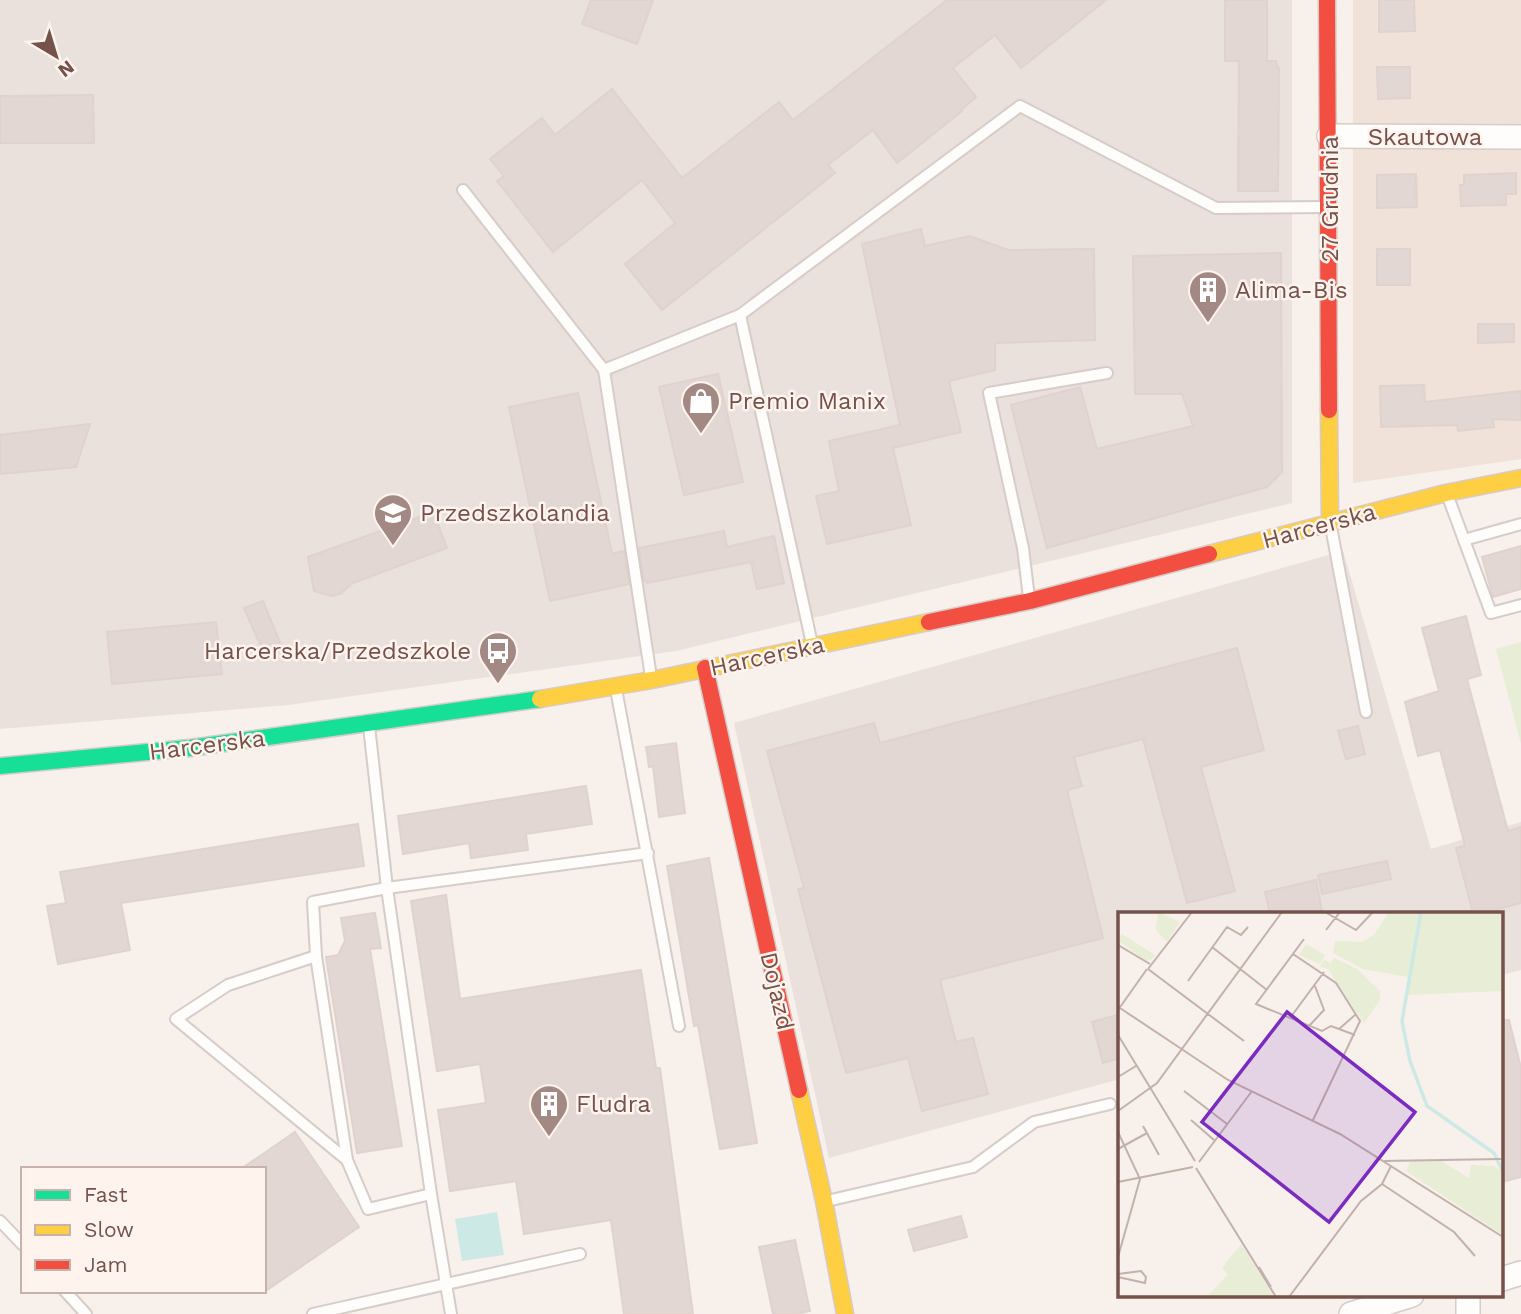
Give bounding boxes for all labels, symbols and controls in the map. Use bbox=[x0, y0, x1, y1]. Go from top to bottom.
north arrow bbox=[21, 21, 91, 91]
text: N bbox=[54, 56, 79, 82]
street label: Skautowa bbox=[1368, 123, 1482, 151]
street label: 27 Grudnia bbox=[1316, 136, 1344, 262]
building icon: Alima-Bis bbox=[1187, 269, 1229, 324]
place label: Alima-Bis bbox=[1235, 276, 1348, 304]
shop icon: Premio Manix bbox=[680, 380, 722, 435]
place label: Premio Manix bbox=[728, 387, 886, 415]
school or university icon: Przedszkolandia bbox=[372, 492, 414, 547]
street label: Harcerska bbox=[1259, 497, 1379, 555]
place label: Przedszkolandia bbox=[420, 499, 610, 527]
bus stop icon: Harcerska/Przedszkole bbox=[477, 630, 519, 685]
street label: Harcerska bbox=[707, 630, 827, 682]
place label: Harcerska/Przedszkole bbox=[204, 637, 471, 665]
street label: Harcerska bbox=[147, 724, 267, 766]
inset map bbox=[1118, 912, 1504, 1296]
street label: Dojazd bbox=[754, 949, 800, 1033]
building icon: Fludra bbox=[528, 1083, 570, 1138]
place label: Fludra bbox=[576, 1090, 651, 1118]
legend bbox=[21, 1167, 266, 1293]
text: Fast bbox=[84, 1182, 128, 1207]
text: Slow bbox=[84, 1217, 134, 1242]
text: Jam bbox=[84, 1252, 127, 1277]

